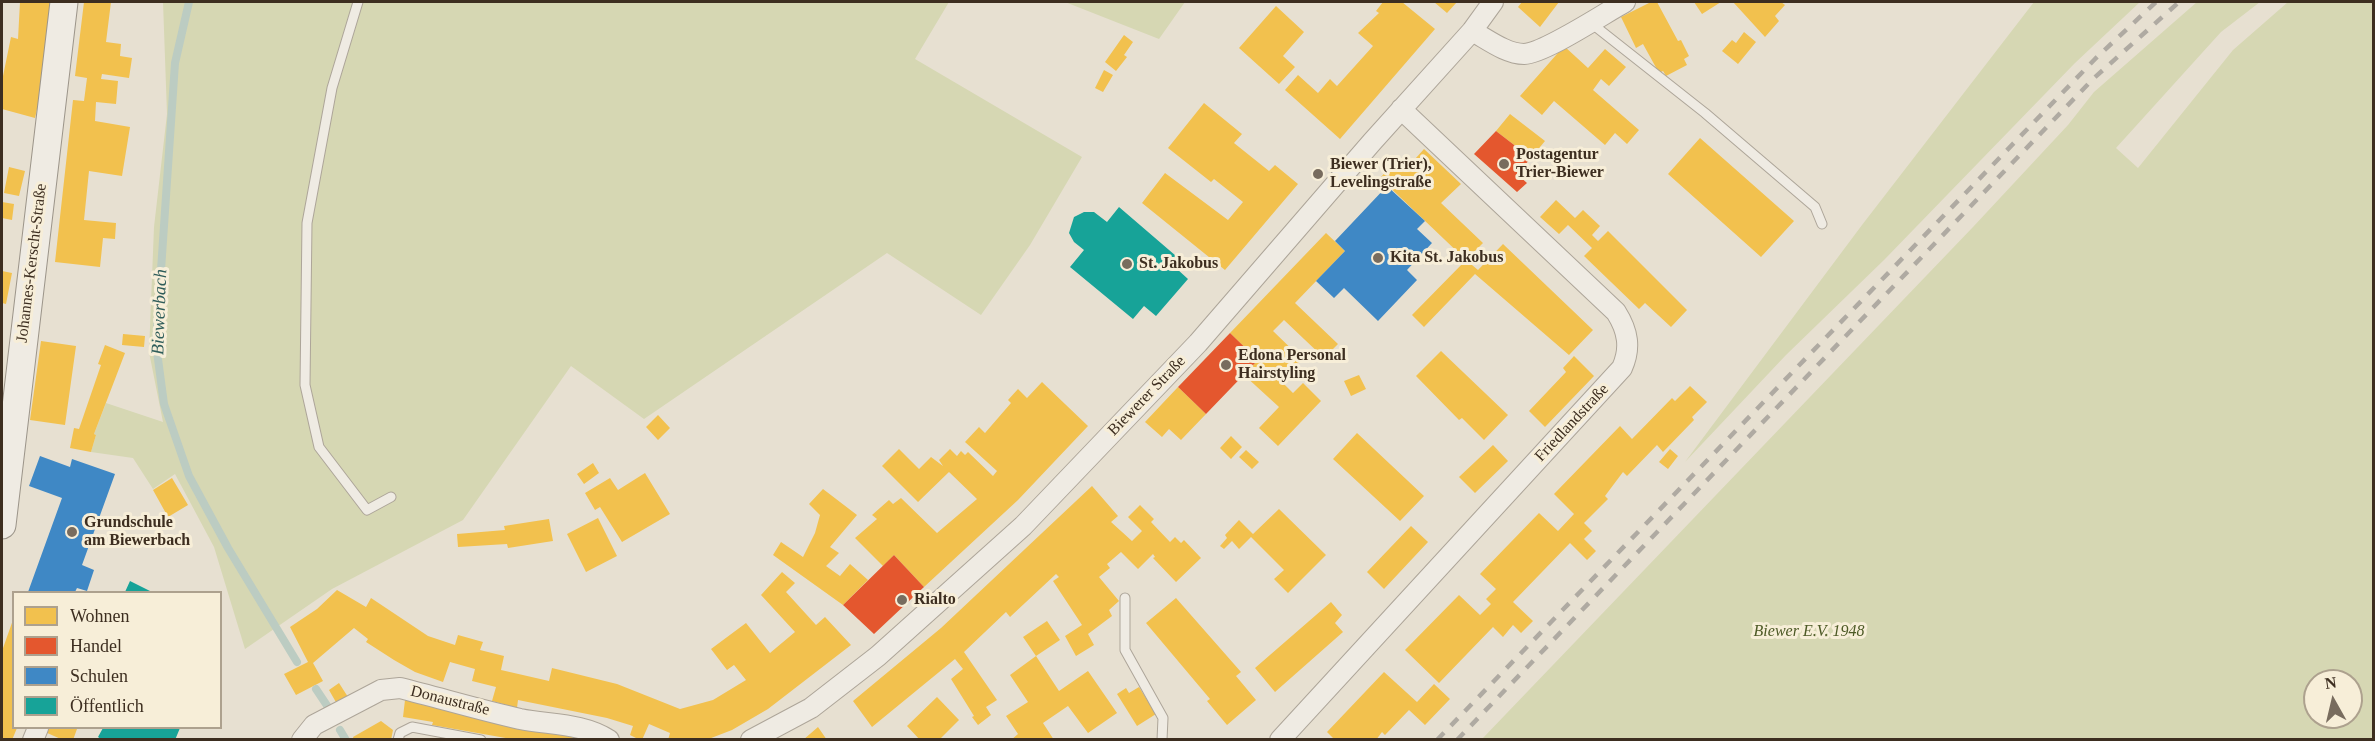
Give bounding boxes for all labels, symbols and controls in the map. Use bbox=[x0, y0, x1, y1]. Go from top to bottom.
place label: Postagentur Trier-Biewer bbox=[1516, 145, 1604, 183]
place label: Biewer (Trier), Levelingstraße bbox=[1330, 155, 1432, 193]
marker: Postagentur Trier-Biewer bbox=[1497, 157, 1511, 171]
marker: Biewer (Trier), Levelingstraße bbox=[1311, 167, 1325, 181]
street label: Johannes-Kerscht-Straße bbox=[13, 182, 51, 344]
place label: Kita St. Jakobus bbox=[1390, 248, 1503, 268]
marker: Kita St. Jakobus bbox=[1371, 251, 1385, 265]
place label: St. Jakobus bbox=[1139, 254, 1218, 274]
marker: St. Jakobus bbox=[1120, 257, 1134, 271]
water label: Biewerbach bbox=[148, 269, 172, 355]
place label: Edona Personal Hairstyling bbox=[1238, 346, 1346, 384]
street label: Biewerer Straße bbox=[1104, 352, 1190, 440]
marker: Edona Personal Hairstyling bbox=[1219, 358, 1233, 372]
street label: Friedlandstraße bbox=[1531, 380, 1613, 466]
place label: Grundschule am Biewerbach bbox=[84, 513, 190, 551]
marker: Grundschule am Biewerbach bbox=[65, 525, 79, 539]
place label: Rialto bbox=[914, 590, 956, 610]
legend bbox=[12, 591, 222, 729]
marker: Rialto bbox=[895, 593, 909, 607]
text: Wohnen bbox=[70, 606, 130, 626]
park label: Biewer E.V. 1948 bbox=[1754, 622, 1864, 642]
text: Handel bbox=[70, 636, 122, 656]
text: Schulen bbox=[70, 666, 128, 686]
north arrow bbox=[2303, 669, 2363, 729]
text: N bbox=[2324, 673, 2338, 692]
street label: Donaustraße bbox=[408, 682, 492, 720]
text: Öffentlich bbox=[70, 696, 144, 716]

